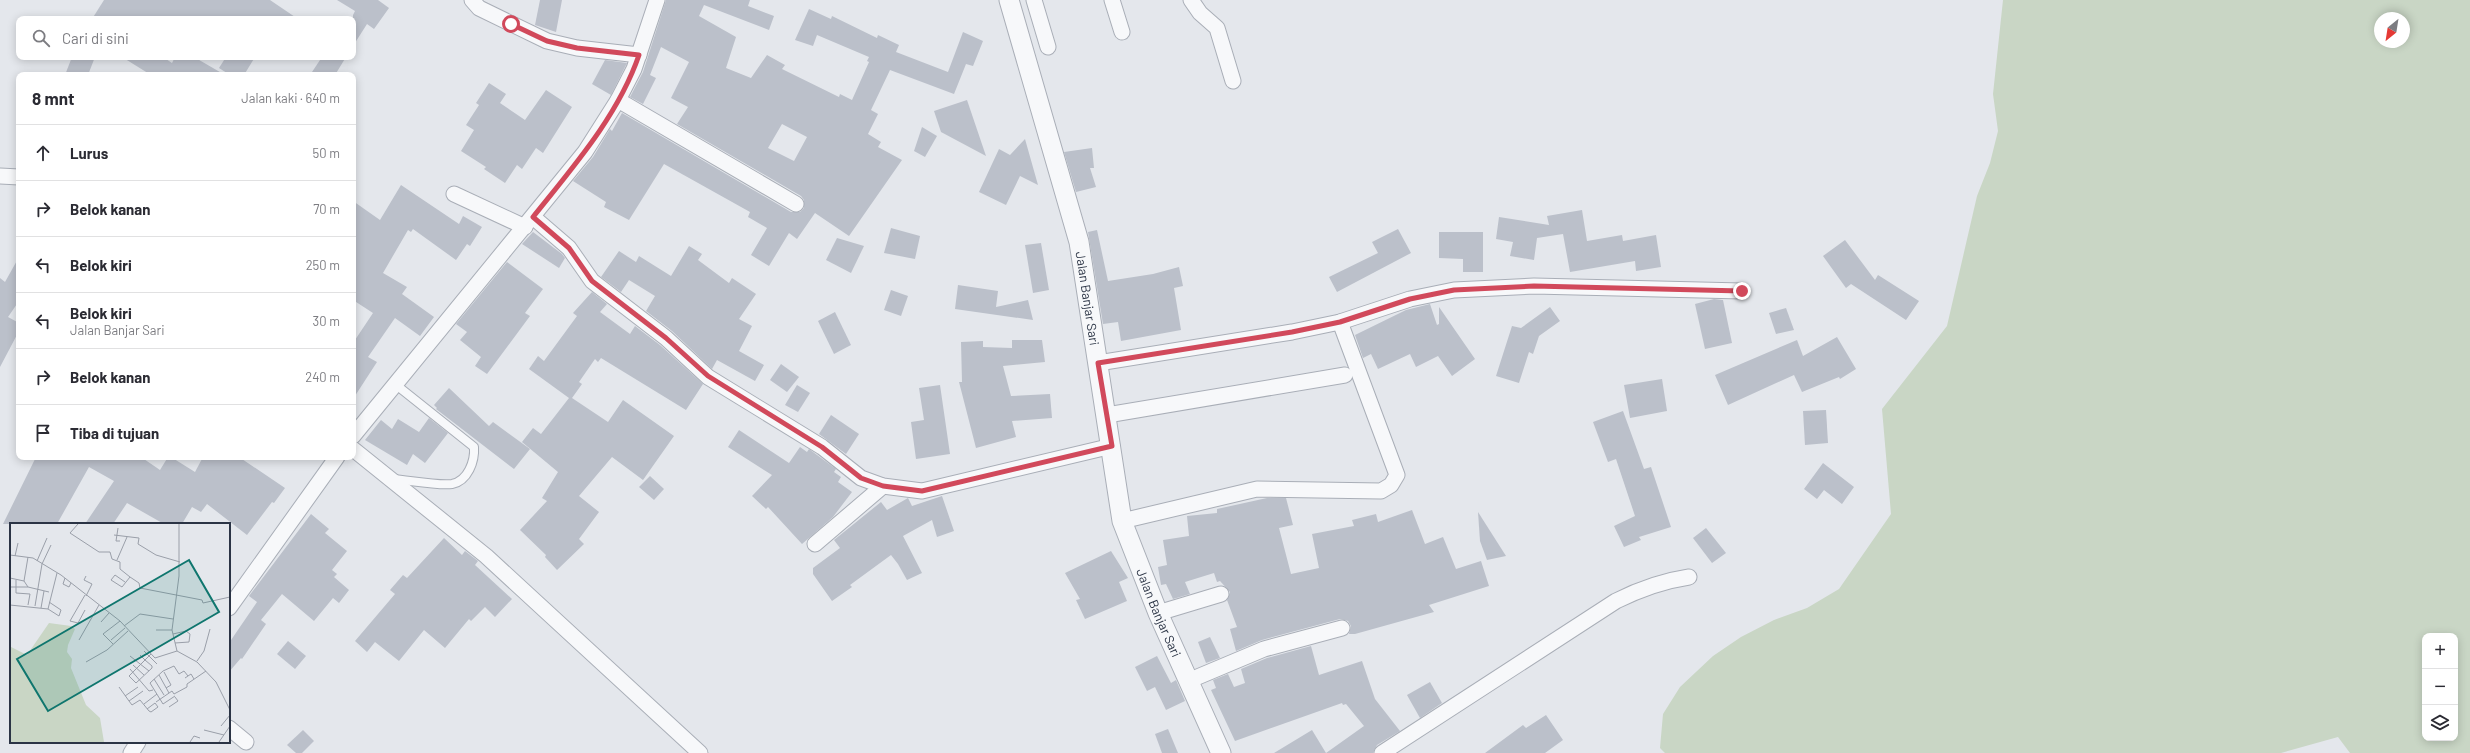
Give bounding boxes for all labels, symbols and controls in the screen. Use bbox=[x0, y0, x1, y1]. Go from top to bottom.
north arrow bbox=[2374, 12, 2410, 48]
route start bbox=[502, 15, 520, 33]
search box bbox=[16, 16, 356, 60]
icon: search bbox=[30, 27, 52, 49]
text: Cari di sini bbox=[62, 29, 129, 47]
text: 8 mnt bbox=[32, 88, 75, 108]
text: Jalan kaki · 640 m bbox=[241, 90, 340, 106]
icon: ahead bbox=[32, 142, 54, 164]
text: Lurus bbox=[70, 144, 108, 162]
text: 50 m bbox=[313, 145, 340, 161]
icon: right bbox=[32, 198, 54, 220]
text: Belok kanan bbox=[70, 200, 150, 218]
text: 70 m bbox=[313, 201, 340, 217]
street label: Jalan Banjar Sari bbox=[1073, 250, 1103, 346]
icon: left bbox=[32, 254, 54, 276]
text: Belok kiri bbox=[70, 256, 132, 274]
text: 250 m bbox=[306, 257, 340, 273]
route end bbox=[1733, 282, 1751, 300]
text: Belok kiri bbox=[70, 304, 132, 322]
icon: left bbox=[32, 310, 54, 332]
text: 30 m bbox=[313, 313, 340, 329]
text: Jalan Banjar Sari bbox=[70, 322, 165, 338]
icon: right bbox=[32, 366, 54, 388]
text: Belok kanan bbox=[70, 368, 150, 386]
text: 240 m bbox=[305, 369, 340, 385]
icon: arrive bbox=[32, 422, 54, 444]
text: Tiba di tujuan bbox=[70, 424, 159, 442]
inset map bbox=[10, 523, 230, 743]
street label: Jalan Banjar Sari bbox=[1133, 566, 1185, 659]
map controls bbox=[2422, 633, 2458, 741]
button: + bbox=[2422, 633, 2458, 669]
button: − bbox=[2422, 669, 2458, 705]
button: layers bbox=[2422, 705, 2458, 741]

